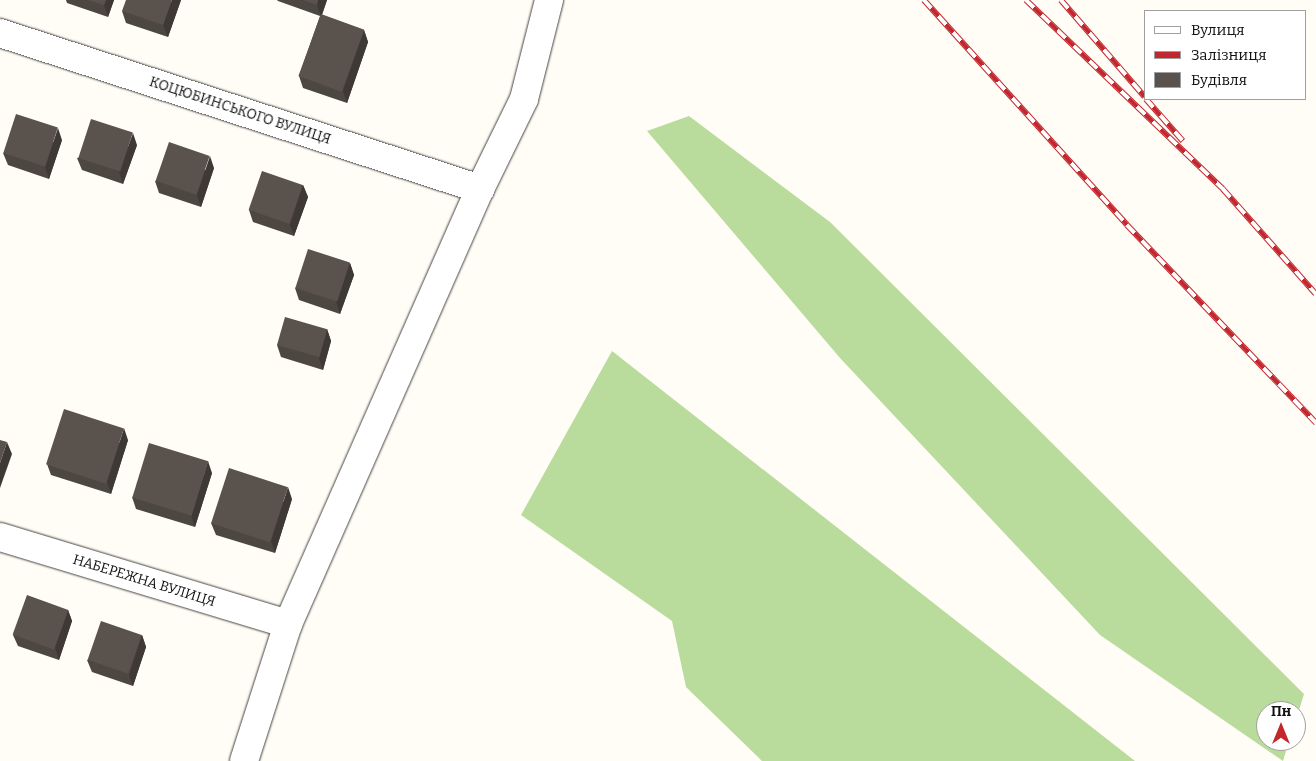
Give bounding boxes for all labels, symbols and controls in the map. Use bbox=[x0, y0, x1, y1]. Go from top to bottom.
legend bbox=[1144, 10, 1306, 100]
text: Вулиця bbox=[1191, 21, 1245, 39]
text: Залізниця bbox=[1191, 46, 1266, 64]
text: Будівля bbox=[1191, 71, 1247, 89]
street label: КОЦЮБИНСЬКОГО ВУЛИЦЯ bbox=[147, 74, 333, 148]
street label: НАБЕРЕЖНА ВУЛИЦЯ bbox=[71, 551, 217, 611]
north arrow bbox=[1256, 701, 1306, 751]
text: Пн bbox=[1271, 703, 1291, 720]

